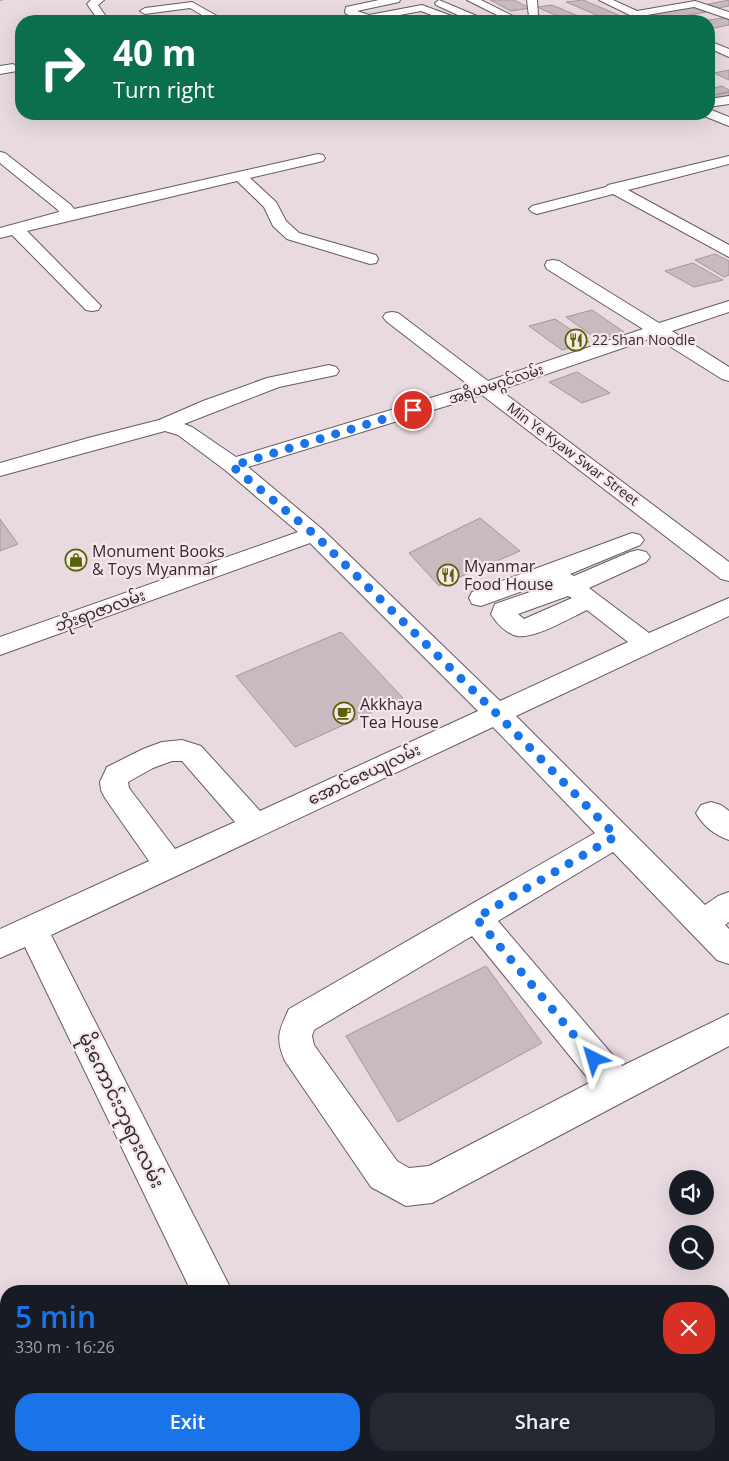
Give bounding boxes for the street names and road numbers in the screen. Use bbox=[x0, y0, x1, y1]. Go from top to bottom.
street label: အရိယမဂ္ဂင်လမ်း bbox=[446, 359, 547, 412]
street label: Min Ye Kyaw Swar Street bbox=[504, 398, 643, 509]
street label: ဘိုးရာဇာလမ်း bbox=[52, 584, 149, 640]
street label: အောင်ဇေယျလမ်း bbox=[304, 738, 425, 812]
street label: မိုးကောင်းဘုရားလမ်း bbox=[69, 1027, 172, 1194]

